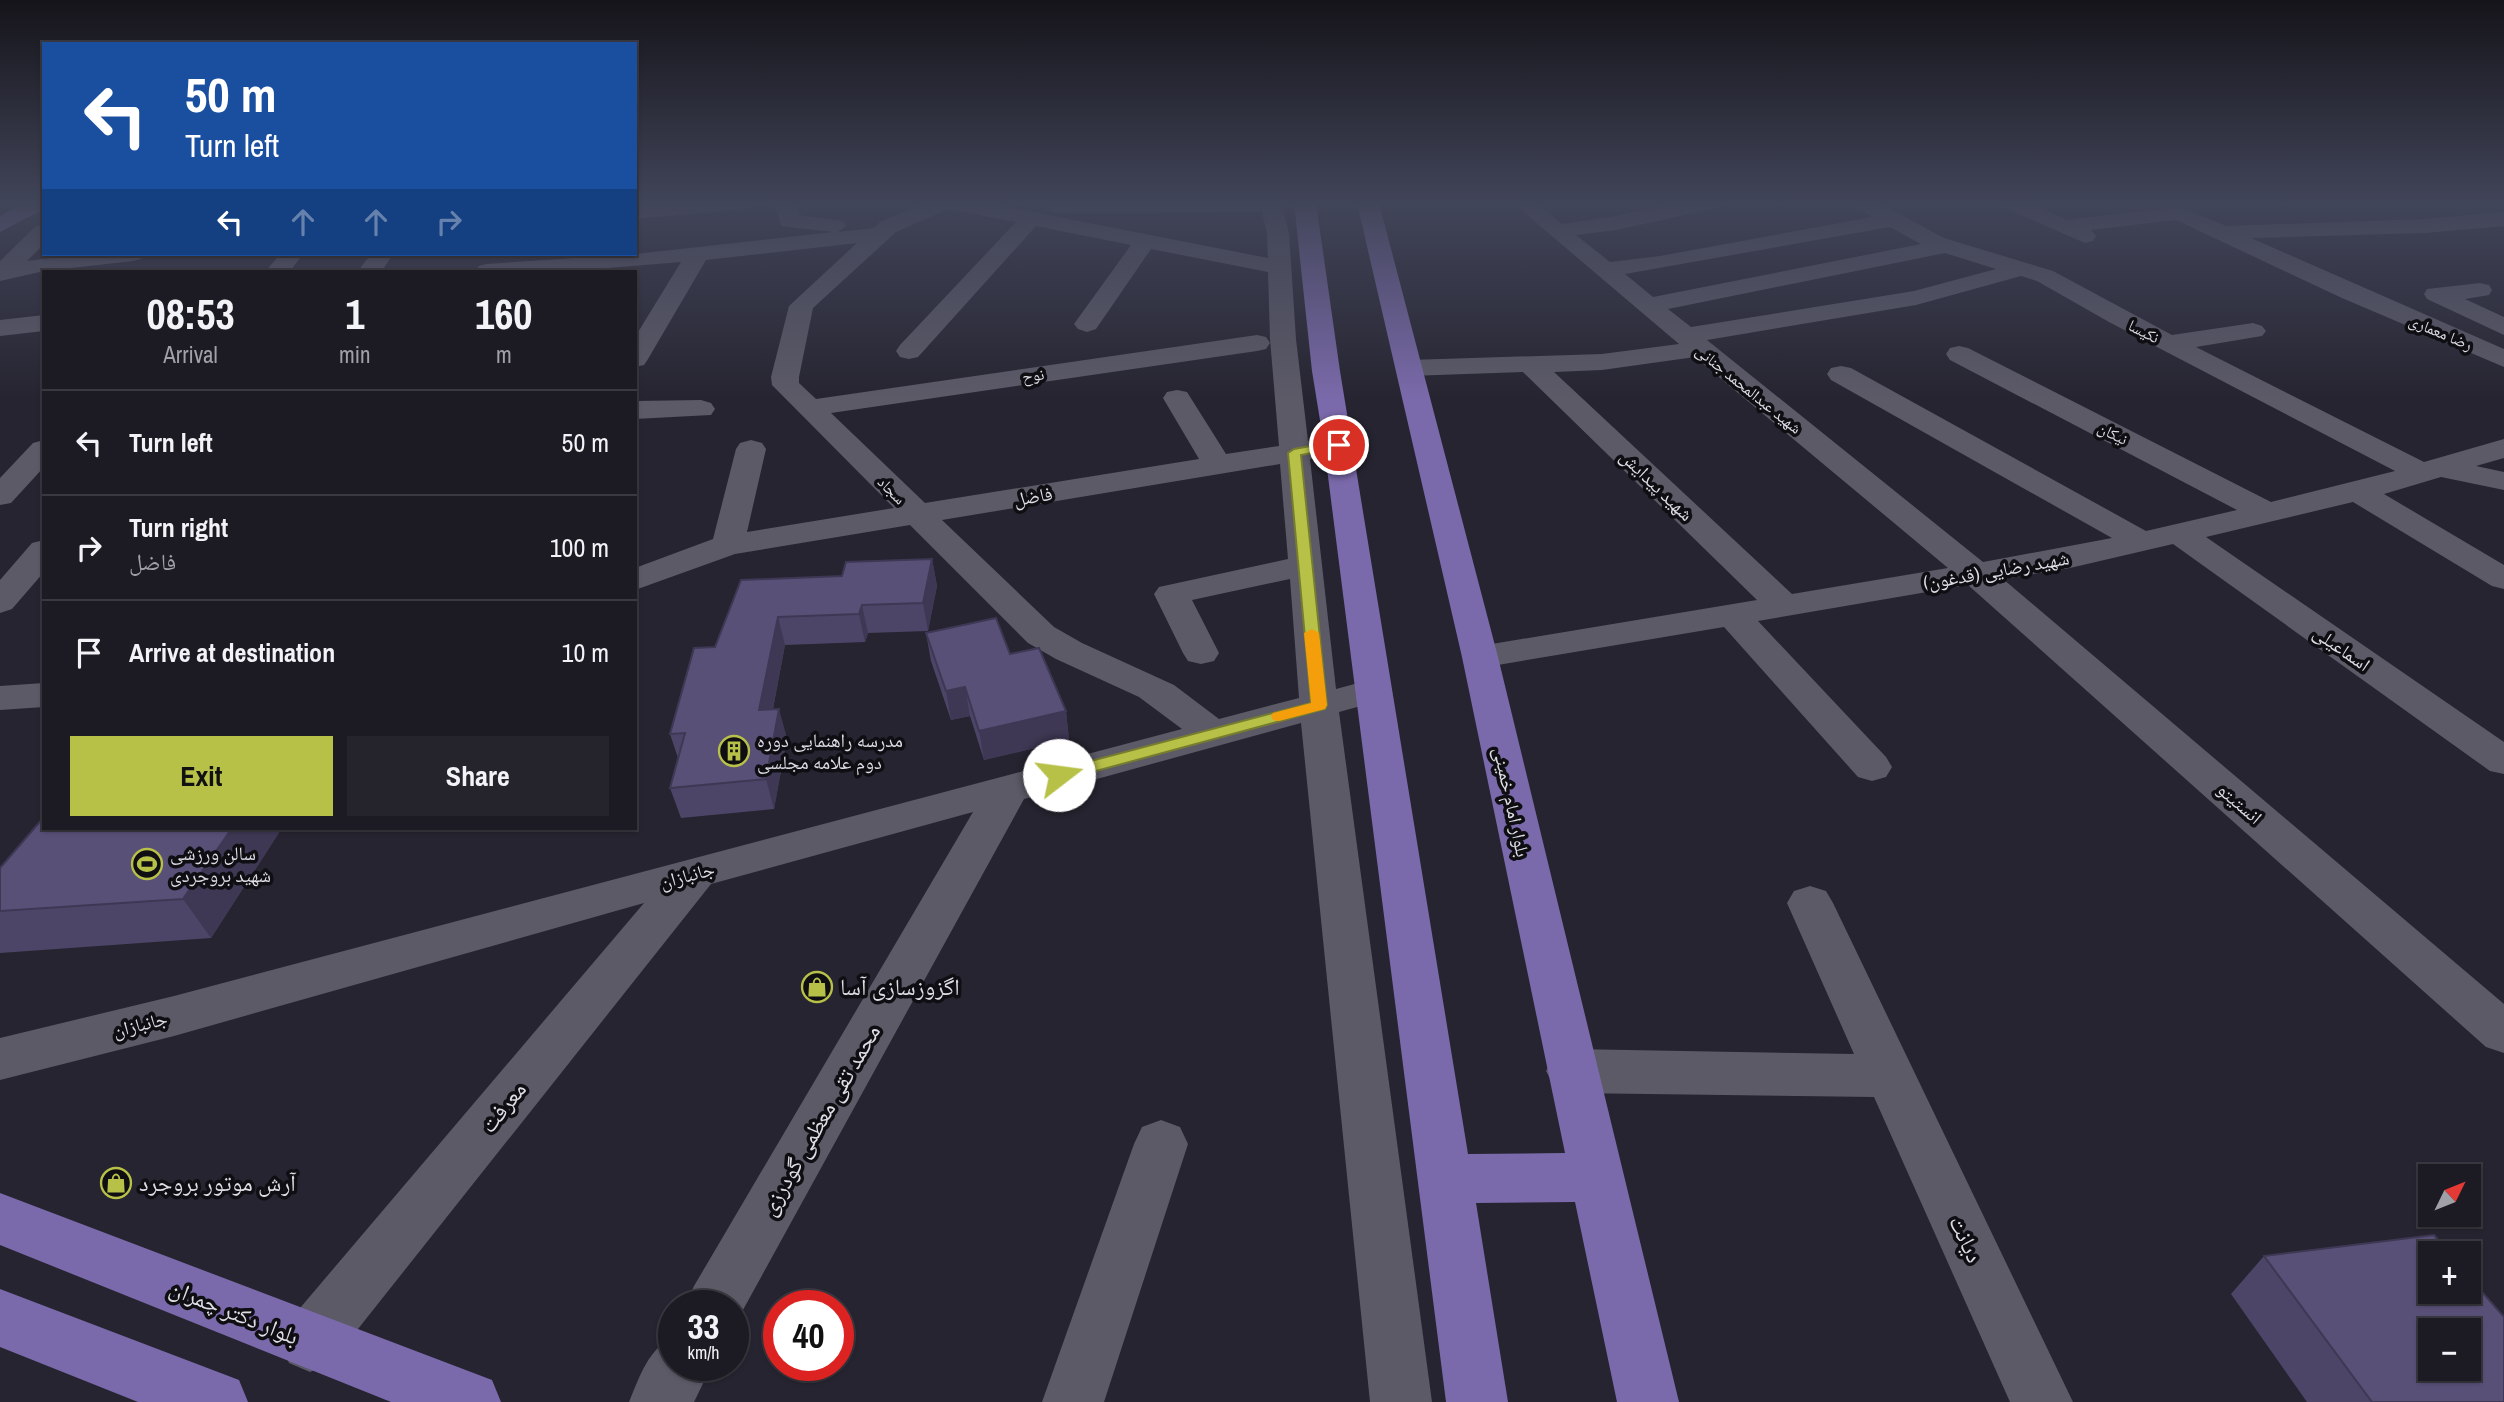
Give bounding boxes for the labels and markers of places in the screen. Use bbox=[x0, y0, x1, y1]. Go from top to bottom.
pin bbox=[1309, 415, 1369, 475]
place label: مدرسه راهنمایی دوره دوم علامه مجلسی bbox=[757, 727, 903, 776]
building icon: مدرسه راهنمایی دوره دوم علامه مجلسی bbox=[717, 734, 751, 768]
place label: سالن ورزشی شهید بروجردی bbox=[170, 840, 271, 888]
sports icon: سالن ورزشی شهید بروجردی bbox=[130, 847, 164, 881]
shop icon: اگزوزسازی آسا bbox=[800, 970, 834, 1004]
place label: اگزوزسازی آسا bbox=[840, 971, 960, 1002]
shop icon: آرش موتور بروجرد bbox=[99, 1166, 133, 1200]
place label: آرش موتور بروجرد bbox=[139, 1167, 297, 1198]

